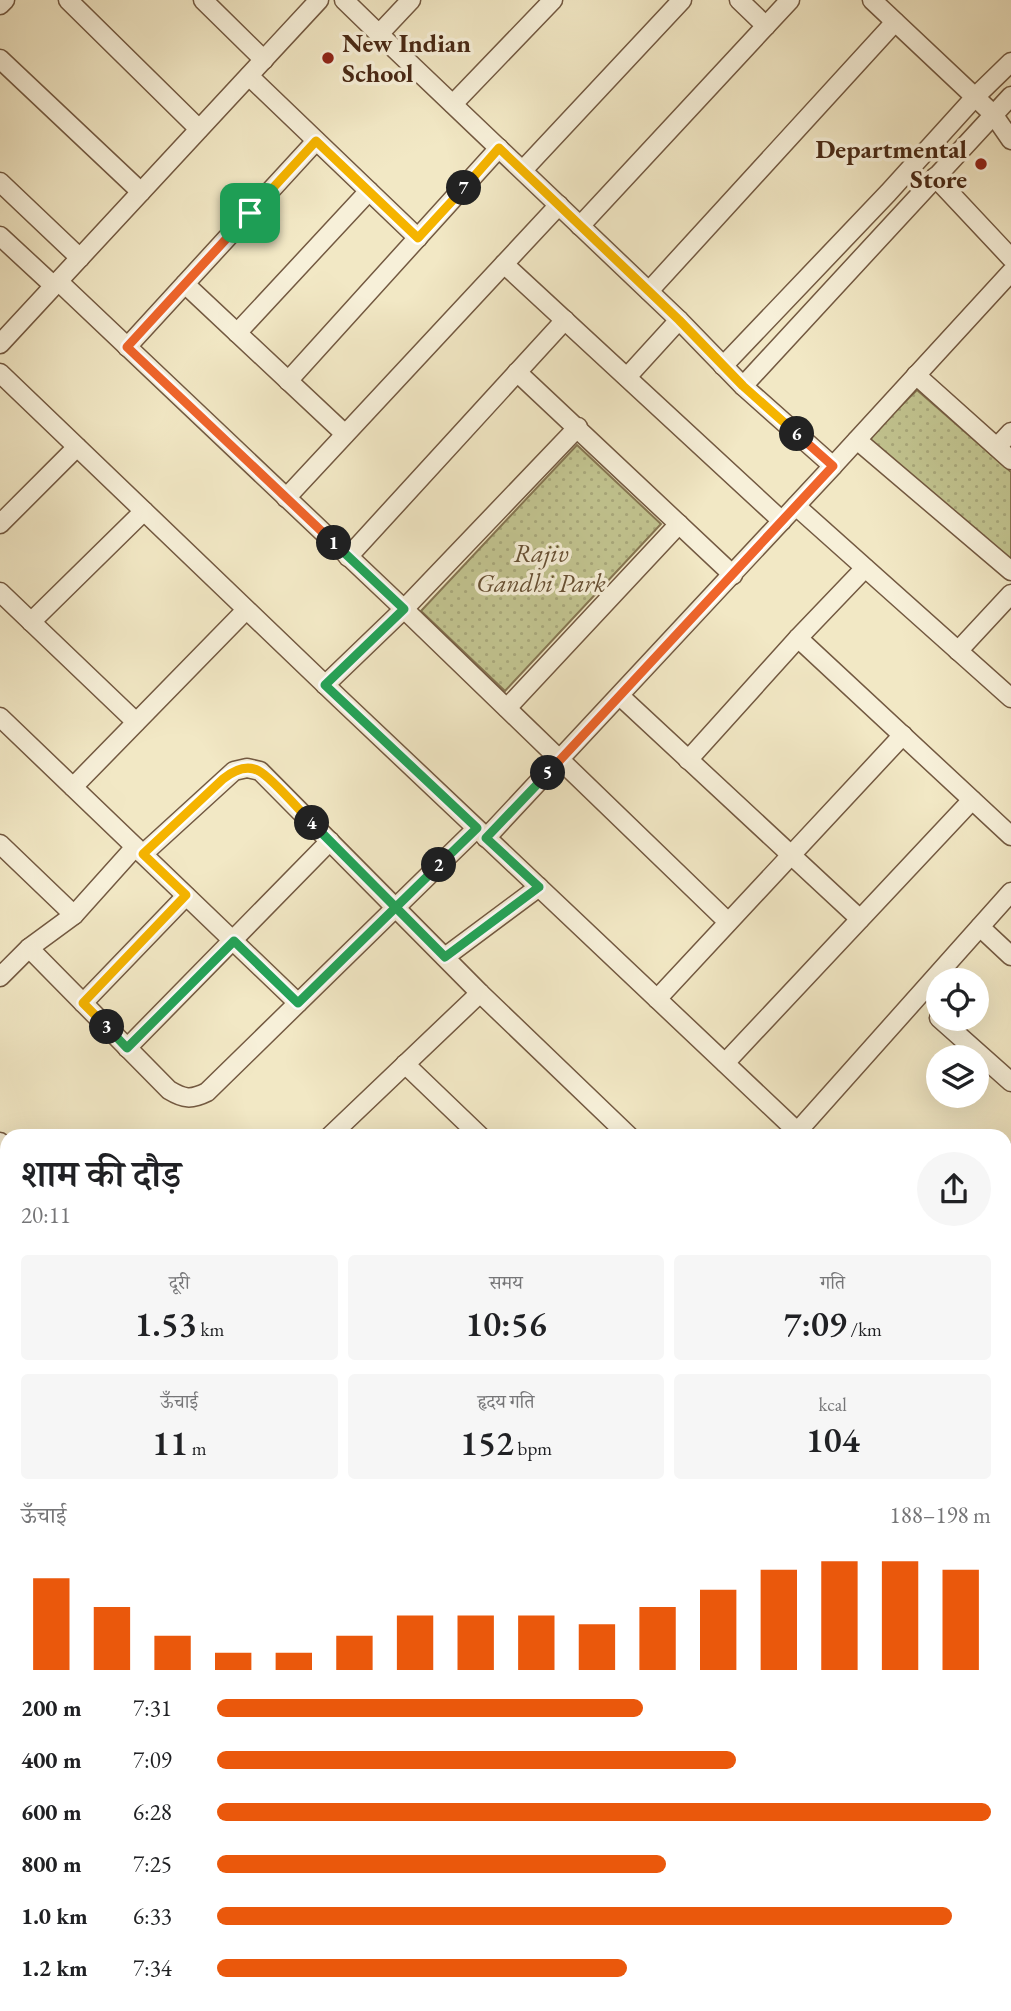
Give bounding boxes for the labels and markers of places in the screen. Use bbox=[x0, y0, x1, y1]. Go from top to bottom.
place label: New Indian School bbox=[342, 26, 471, 90]
marker: New Indian School bbox=[320, 50, 336, 66]
place label: Departmental Store bbox=[815, 132, 967, 196]
marker: Departmental Store bbox=[973, 156, 989, 172]
pin: 7 bbox=[447, 170, 482, 206]
pin bbox=[220, 183, 280, 243]
pin: 6 bbox=[780, 416, 814, 452]
pin: 1 bbox=[316, 526, 352, 560]
pin: 5 bbox=[530, 756, 566, 790]
pin: 4 bbox=[294, 806, 330, 840]
pin: 2 bbox=[422, 848, 457, 882]
pin: 3 bbox=[90, 1010, 124, 1044]

